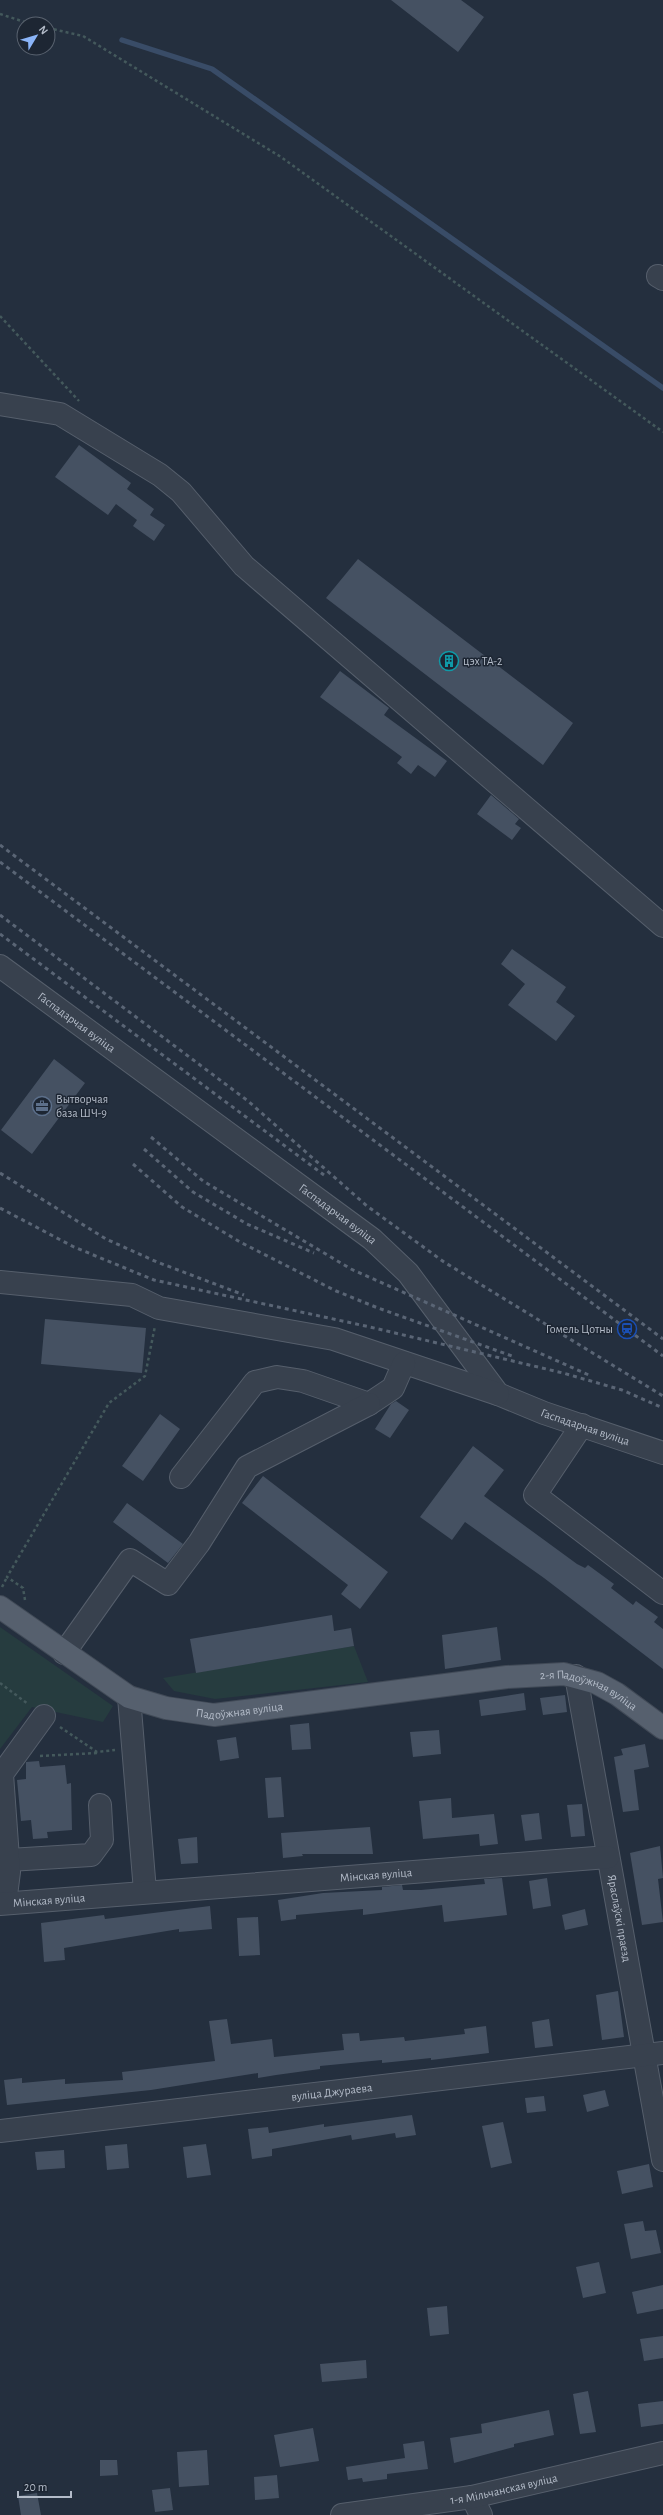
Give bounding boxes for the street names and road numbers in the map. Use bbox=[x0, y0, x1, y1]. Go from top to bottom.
street label: Гаспадарчая вуліца bbox=[36, 990, 118, 1055]
street label: Гаспадарчая вуліца bbox=[297, 1182, 379, 1247]
street label: Гаспадарчая вуліца bbox=[539, 1406, 632, 1448]
street label: 2-я Падоўжная вуліца bbox=[540, 1668, 640, 1713]
street label: Падоўжная вуліца bbox=[195, 1700, 284, 1721]
street label: Мінская вуліца bbox=[339, 1866, 413, 1884]
street label: Яраслаўскі праезд bbox=[606, 1873, 633, 1963]
street label: Мінская вуліца bbox=[12, 1891, 86, 1909]
street label: вуліца Джураева bbox=[291, 2081, 373, 2103]
street label: 1-я Мільчанская вуліца bbox=[449, 2471, 559, 2506]

